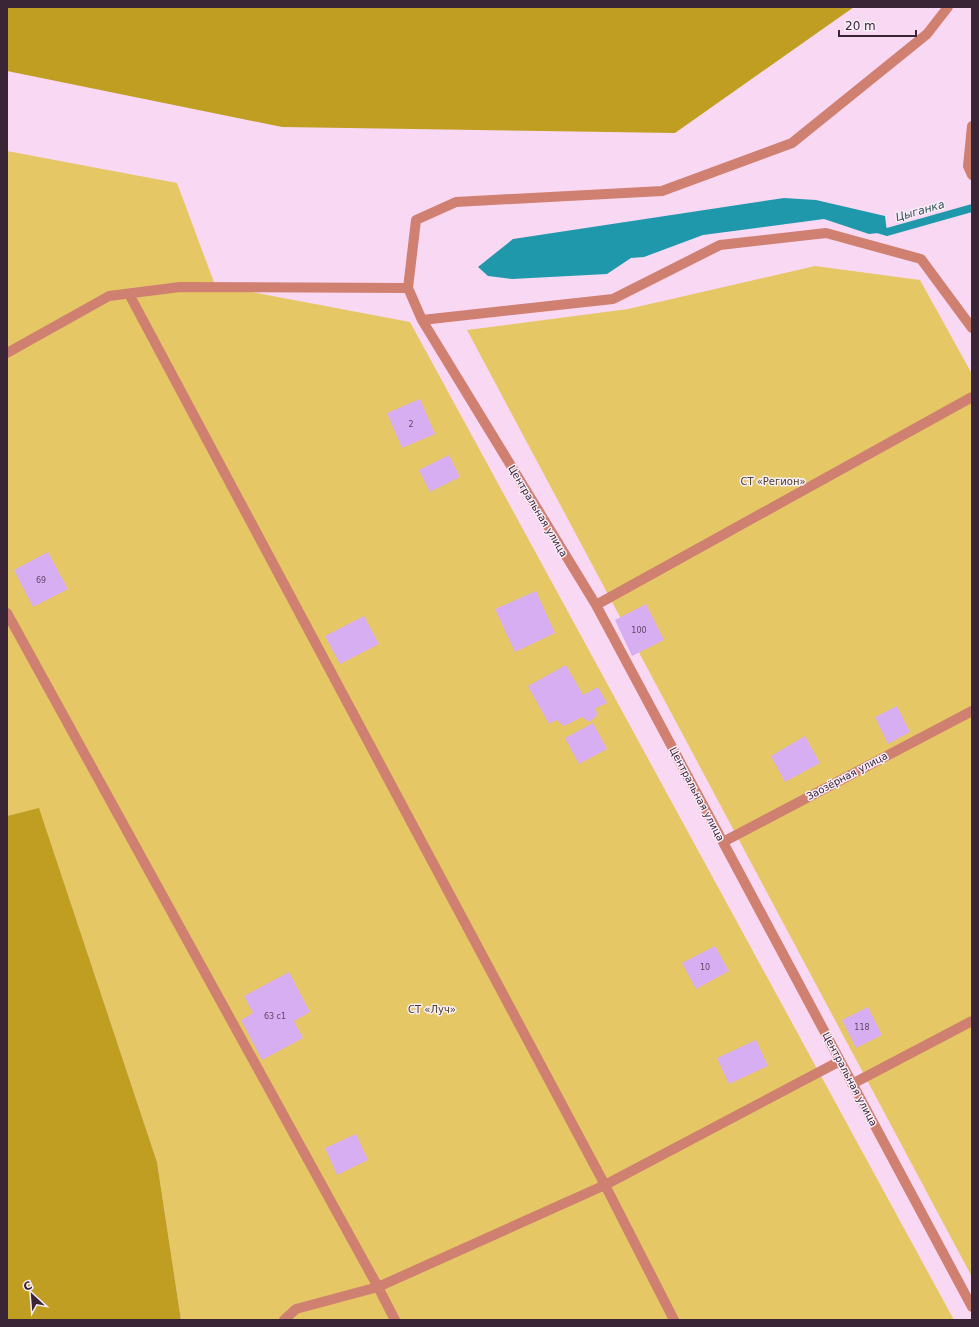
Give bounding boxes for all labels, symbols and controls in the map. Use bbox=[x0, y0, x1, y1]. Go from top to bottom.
scale bar bbox=[839, 12, 916, 38]
text: 20 m bbox=[845, 19, 876, 33]
water label: Цыганка bbox=[894, 198, 946, 224]
house number: 2 bbox=[408, 420, 414, 429]
street label: Центральная улица bbox=[506, 463, 570, 559]
park label: СТ «Регион» bbox=[740, 476, 806, 487]
house number: 69 bbox=[36, 576, 46, 585]
house number: 100 bbox=[631, 626, 647, 635]
street label: Центральная улица bbox=[668, 745, 726, 843]
street label: Заозёрная улица bbox=[805, 750, 889, 802]
house number: 10 bbox=[700, 963, 710, 972]
park label: СТ «Луч» bbox=[408, 1004, 456, 1015]
house number: 63 с1 bbox=[264, 1012, 286, 1021]
house number: 118 bbox=[854, 1023, 870, 1032]
street label: Центральная улица bbox=[821, 1030, 879, 1128]
north arrow bbox=[12, 1275, 52, 1315]
text: С bbox=[21, 1279, 34, 1294]

